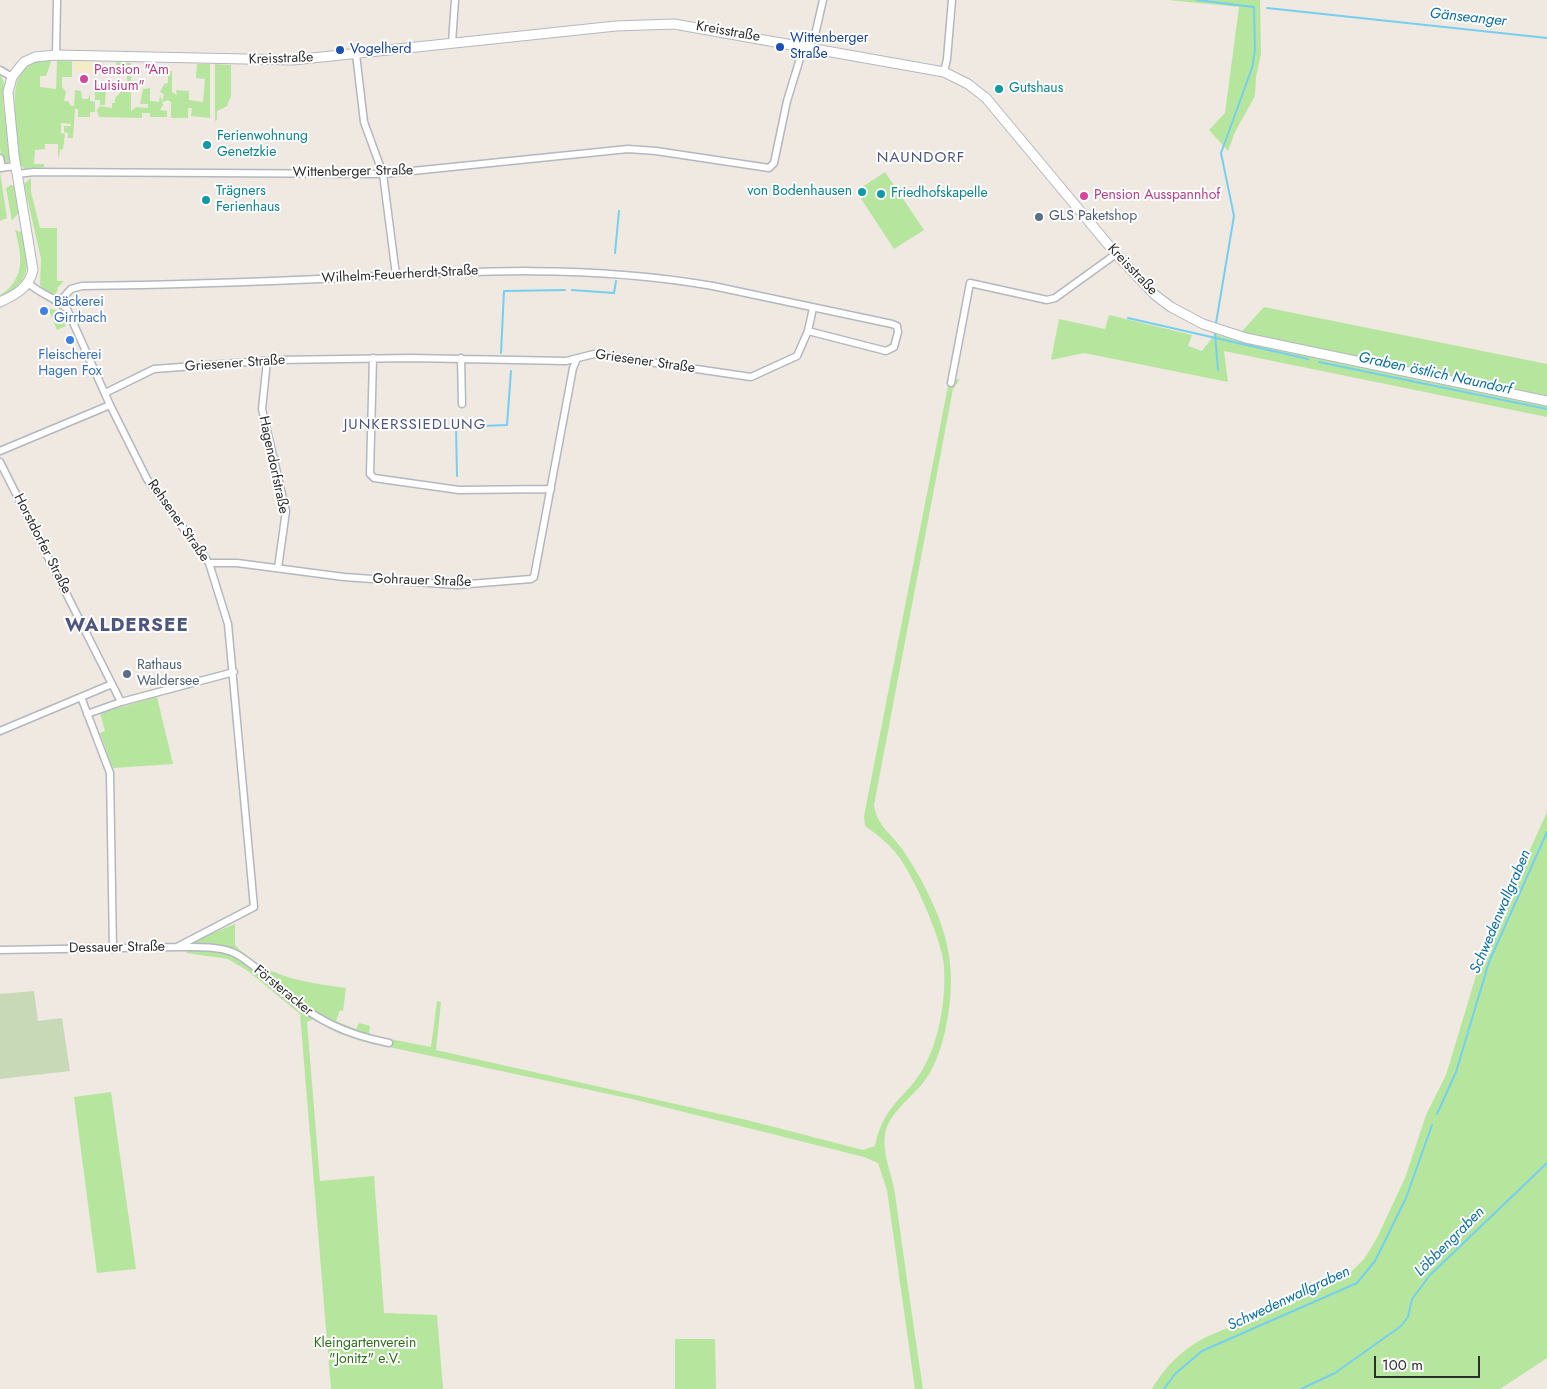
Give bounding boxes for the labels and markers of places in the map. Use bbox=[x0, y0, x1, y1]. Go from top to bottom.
place label: Wittenberger Straße bbox=[790, 31, 869, 64]
marker: Wittenberger Straße bbox=[774, 41, 786, 53]
place label: Vogelherd bbox=[350, 42, 412, 58]
marker: Vogelherd bbox=[334, 44, 346, 56]
place label: Pension "Am Luisium" bbox=[94, 63, 169, 95]
marker: Pension "Am Luisium" bbox=[78, 73, 90, 85]
place label: Gutshaus bbox=[1009, 81, 1063, 97]
marker: Gutshaus bbox=[993, 83, 1005, 95]
place label: Ferienwohnung Genetzkie bbox=[217, 129, 308, 162]
marker: Ferienwohnung Genetzkie bbox=[201, 139, 213, 151]
place label: Trägners Ferienhaus bbox=[216, 184, 280, 216]
place label: von Bodenhausen bbox=[747, 184, 852, 200]
marker: von Bodenhausen bbox=[856, 186, 868, 198]
place label: Friedhofskapelle bbox=[891, 186, 988, 202]
marker: Friedhofskapelle bbox=[875, 188, 887, 200]
place label: Pension Ausspannhof bbox=[1094, 188, 1220, 204]
marker: Pension Ausspannhof bbox=[1078, 190, 1090, 202]
marker: Trägners Ferienhaus bbox=[200, 194, 212, 206]
place label: GLS Paketshop bbox=[1049, 209, 1137, 225]
marker: GLS Paketshop bbox=[1033, 211, 1045, 223]
place label: Bäckerei Girrbach bbox=[54, 295, 107, 328]
marker: Bäckerei Girrbach bbox=[38, 305, 50, 317]
marker: Fleischerei Hagen Fox bbox=[64, 334, 76, 346]
place label: Fleischerei Hagen Fox bbox=[38, 348, 102, 381]
place label: Rathaus Waldersee bbox=[137, 658, 199, 690]
marker: Rathaus Waldersee bbox=[121, 668, 133, 680]

